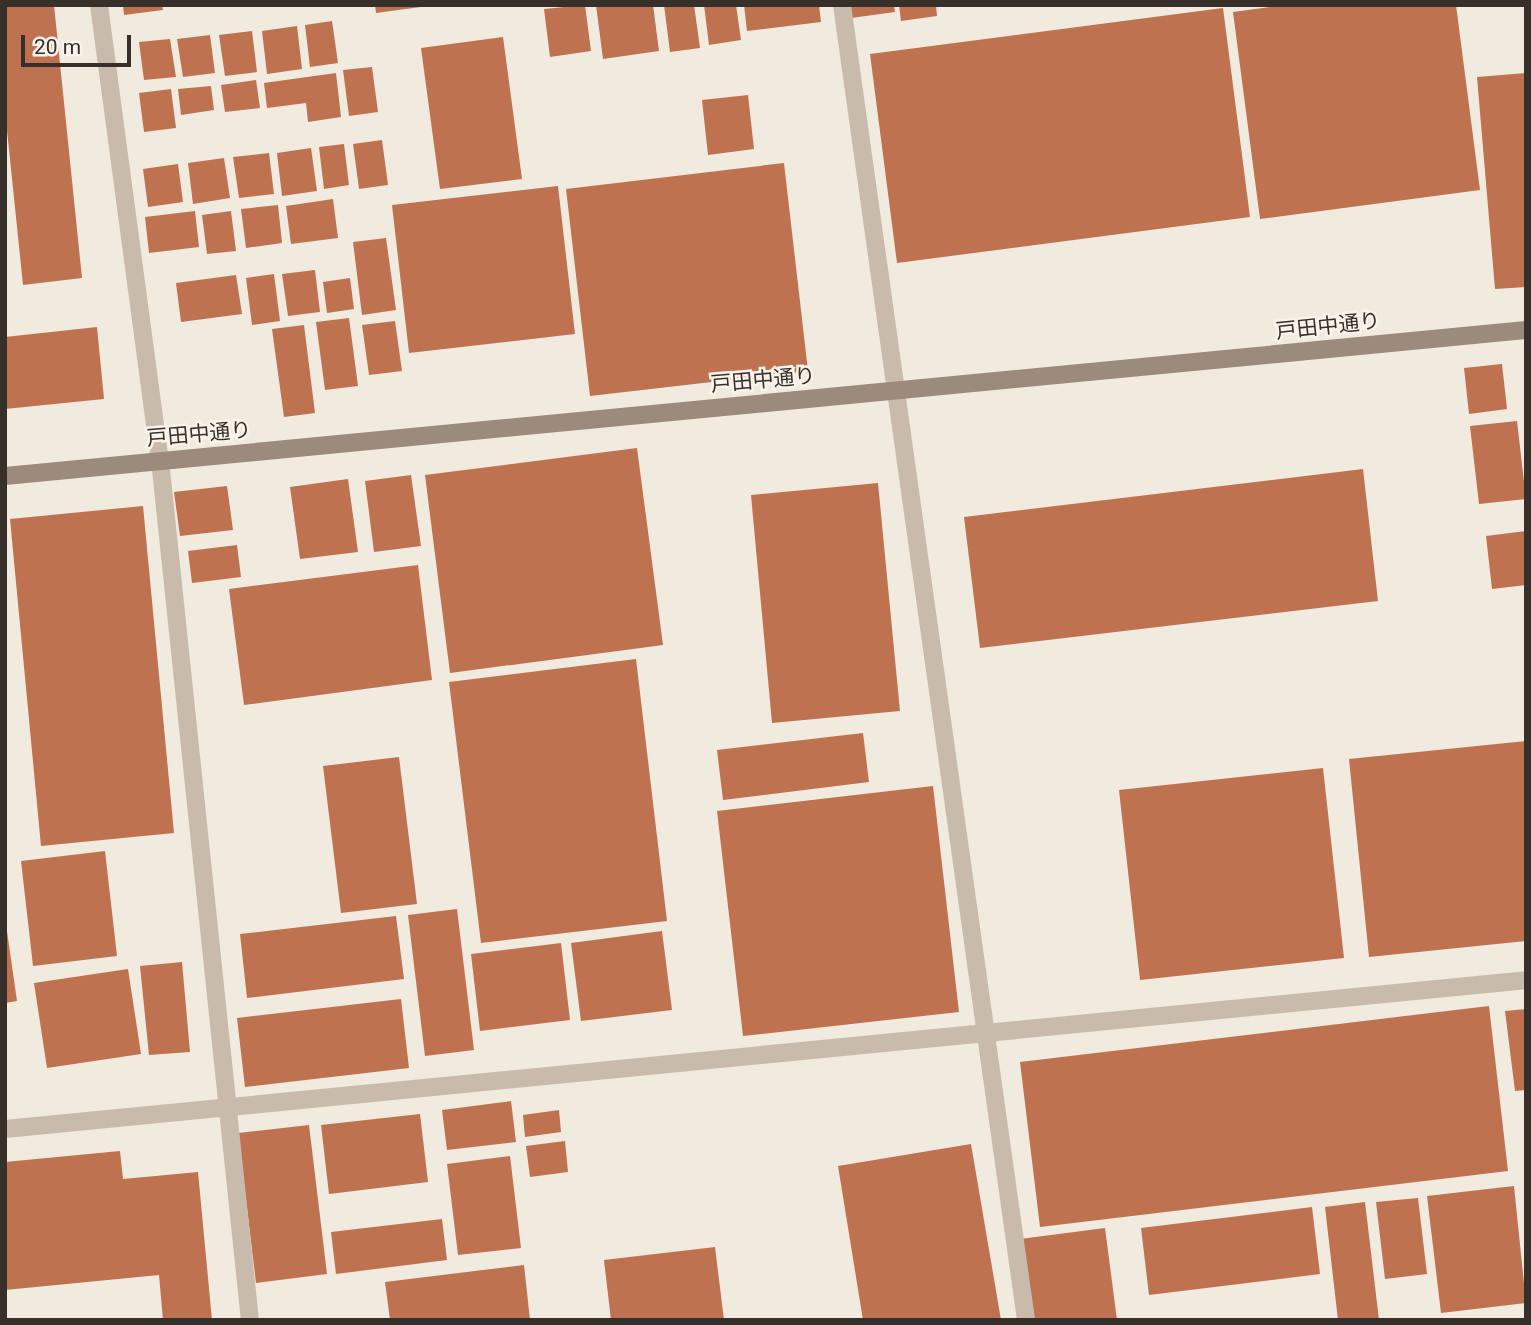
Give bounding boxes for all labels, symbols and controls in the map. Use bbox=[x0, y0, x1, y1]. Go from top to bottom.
scale bar bbox=[24, 21, 135, 65]
text: 20 m bbox=[34, 35, 81, 59]
street label: 戸田中通り bbox=[1274, 308, 1382, 344]
street label: 戸田中通り bbox=[710, 363, 816, 397]
street label: 戸田中通り bbox=[146, 417, 252, 451]

